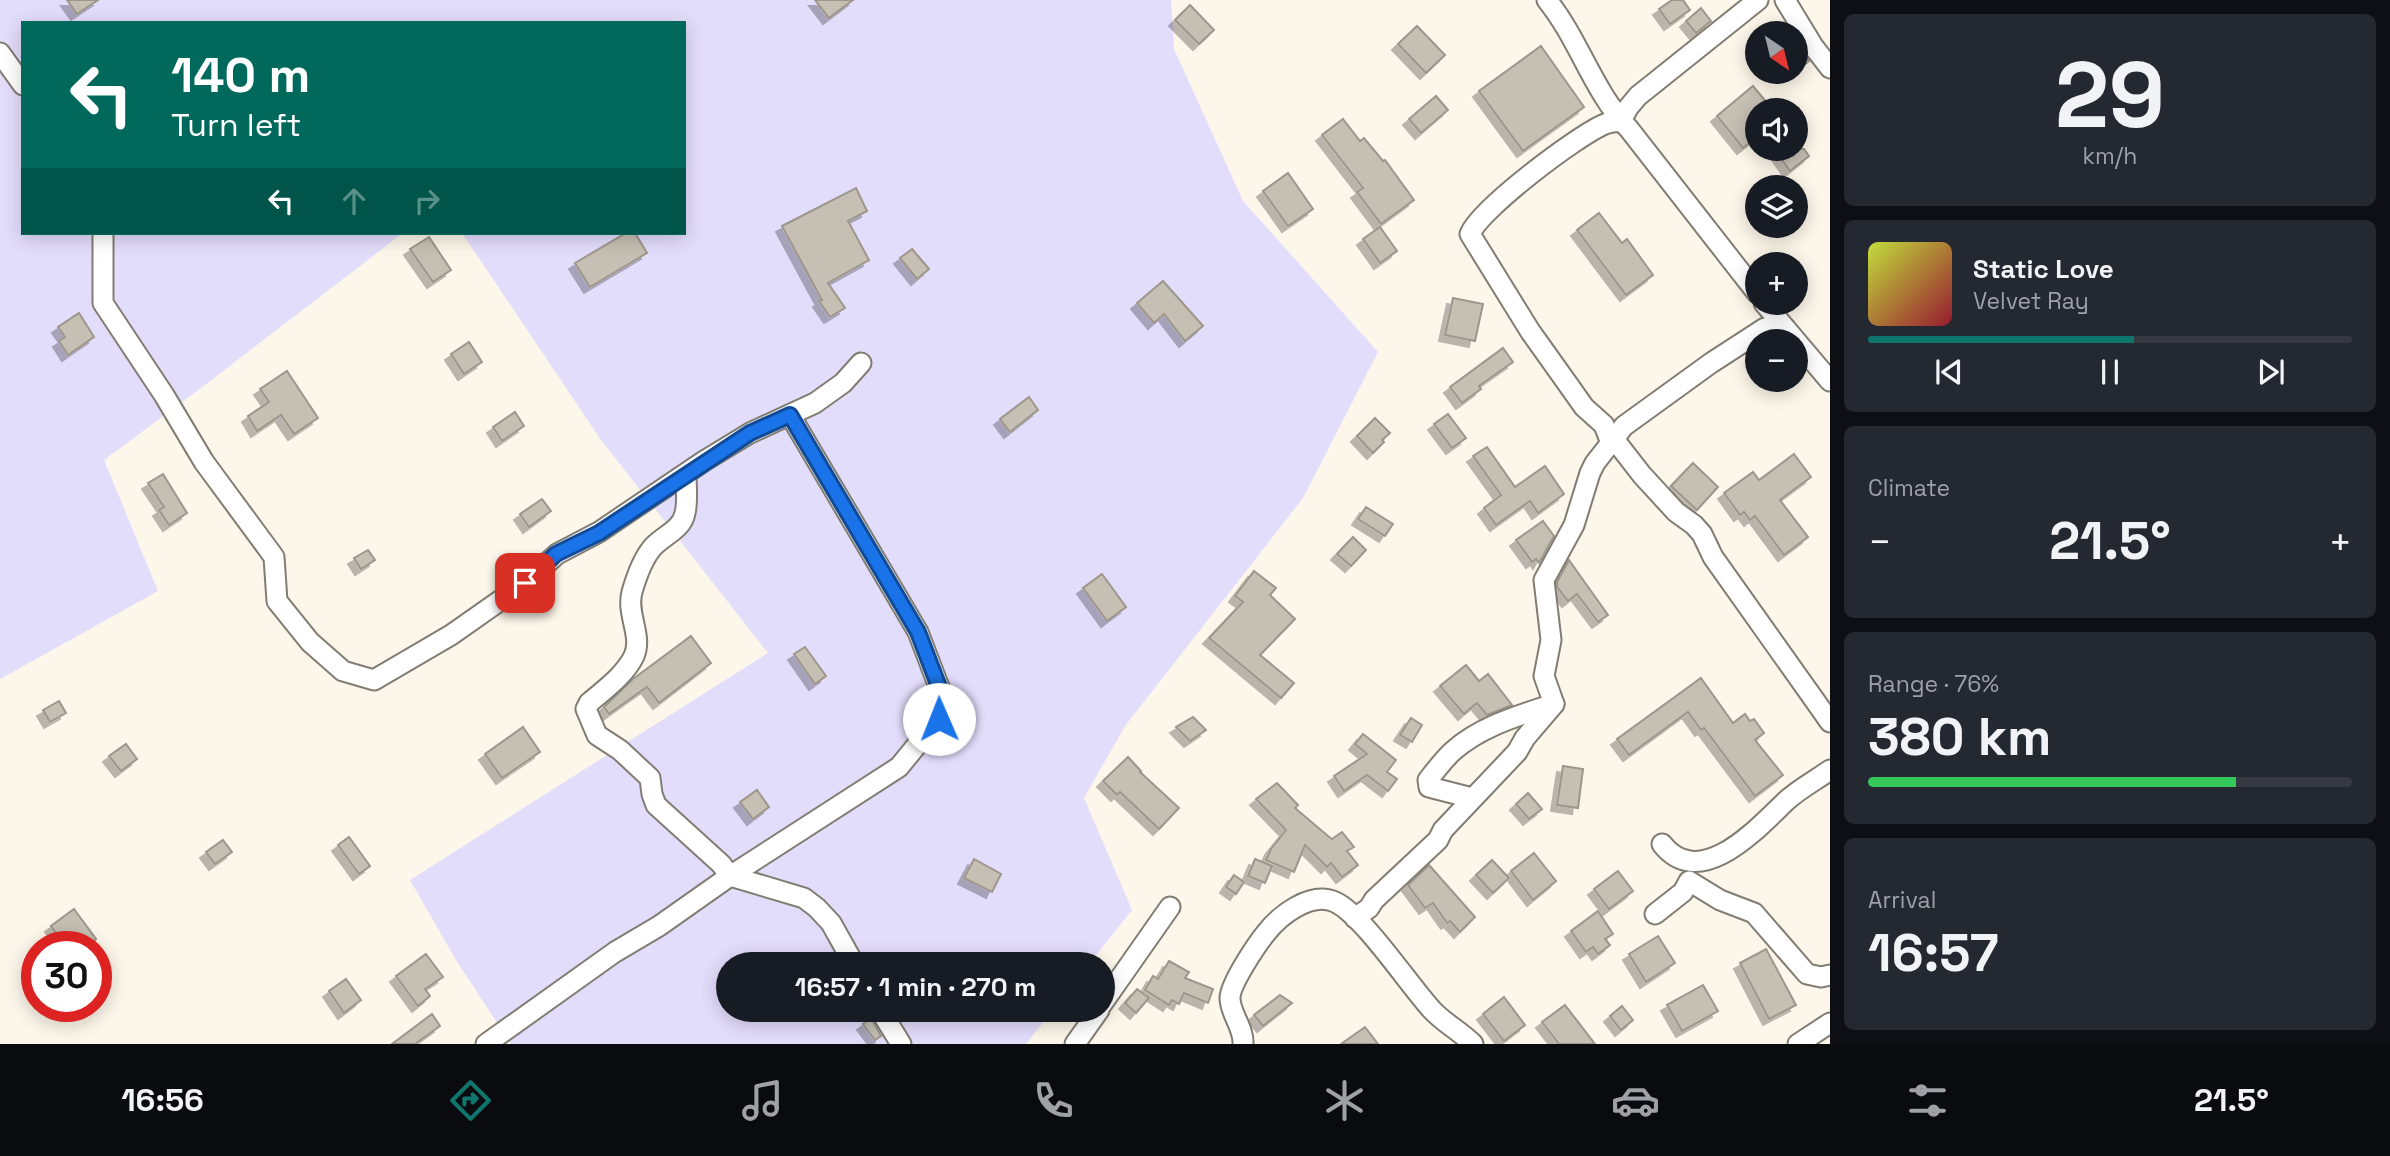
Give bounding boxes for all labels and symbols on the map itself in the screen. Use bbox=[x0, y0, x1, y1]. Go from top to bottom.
north arrow bbox=[1745, 21, 1808, 84]
pin bbox=[495, 553, 555, 613]
position arrow bbox=[902, 682, 976, 756]
speed limit sign: 30 bbox=[21, 931, 112, 1022]

